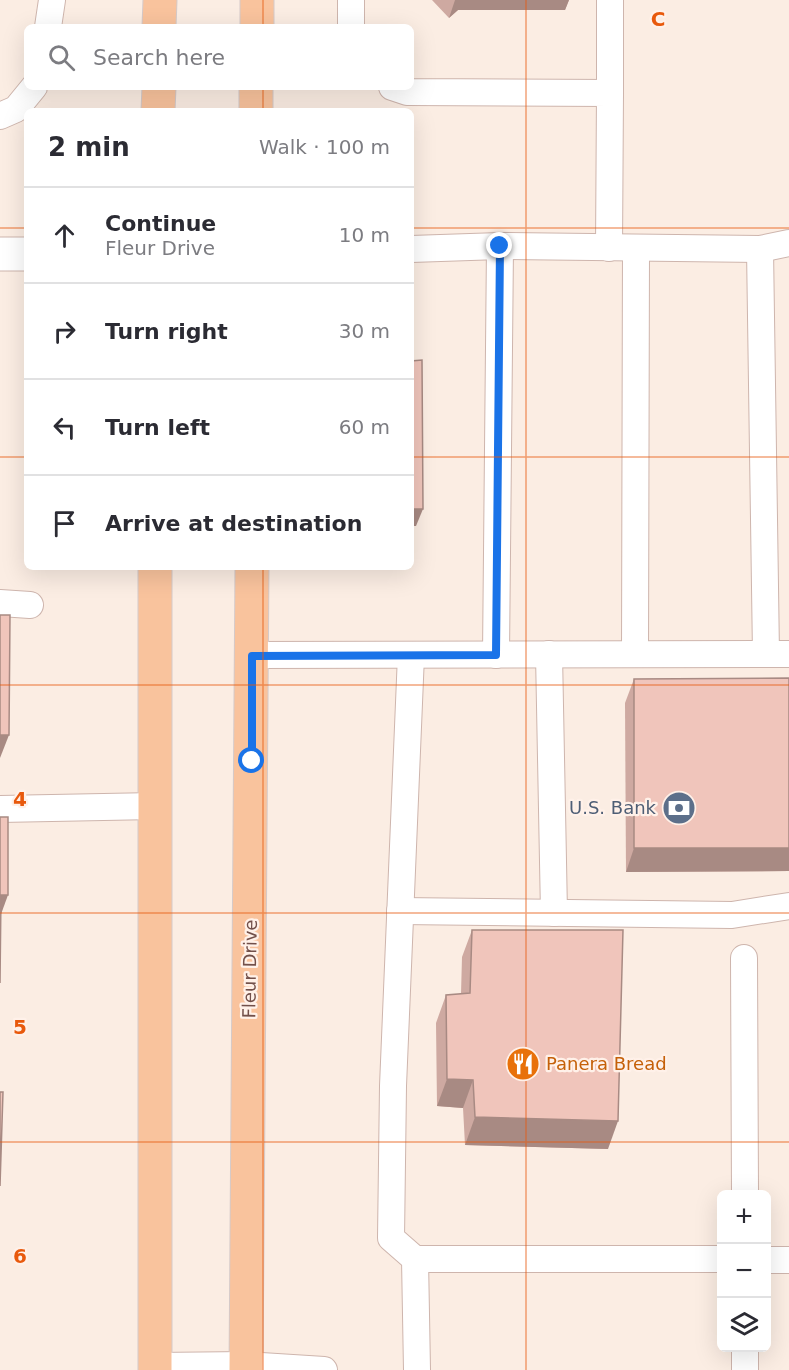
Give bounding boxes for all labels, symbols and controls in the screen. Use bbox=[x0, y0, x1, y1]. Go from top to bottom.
text: C bbox=[651, 7, 665, 31]
search box bbox=[24, 24, 414, 90]
icon: search bbox=[45, 41, 78, 74]
text: Search here bbox=[93, 45, 225, 70]
text: 2 min bbox=[48, 132, 130, 162]
text: Walk · 100 m bbox=[259, 135, 390, 159]
text: Continue bbox=[105, 211, 216, 236]
icon: ahead bbox=[48, 219, 81, 252]
text: 10 m bbox=[339, 223, 390, 247]
route end bbox=[486, 232, 512, 258]
text: Fleur Drive bbox=[105, 236, 215, 260]
icon: right bbox=[48, 315, 81, 348]
text: Turn right bbox=[105, 319, 228, 344]
text: 30 m bbox=[339, 319, 390, 343]
icon: left bbox=[48, 411, 81, 444]
text: Turn left bbox=[105, 415, 210, 440]
text: 60 m bbox=[339, 415, 390, 439]
icon: arrive bbox=[48, 507, 81, 540]
text: Arrive at destination bbox=[105, 511, 362, 536]
route start bbox=[238, 747, 264, 773]
text: 4 bbox=[13, 787, 27, 811]
bank icon: U.S. Bank bbox=[661, 790, 697, 826]
place label: U.S. Bank bbox=[569, 797, 657, 818]
street label: Fleur Drive bbox=[238, 919, 261, 1019]
text: 5 bbox=[13, 1015, 27, 1039]
restaurant icon: Panera Bread bbox=[505, 1046, 541, 1082]
place label: Panera Bread bbox=[546, 1053, 667, 1074]
map controls bbox=[717, 1190, 771, 1352]
button: + bbox=[717, 1190, 771, 1244]
text: 6 bbox=[13, 1244, 27, 1268]
button: − bbox=[717, 1244, 771, 1298]
button: layers bbox=[717, 1298, 771, 1352]

